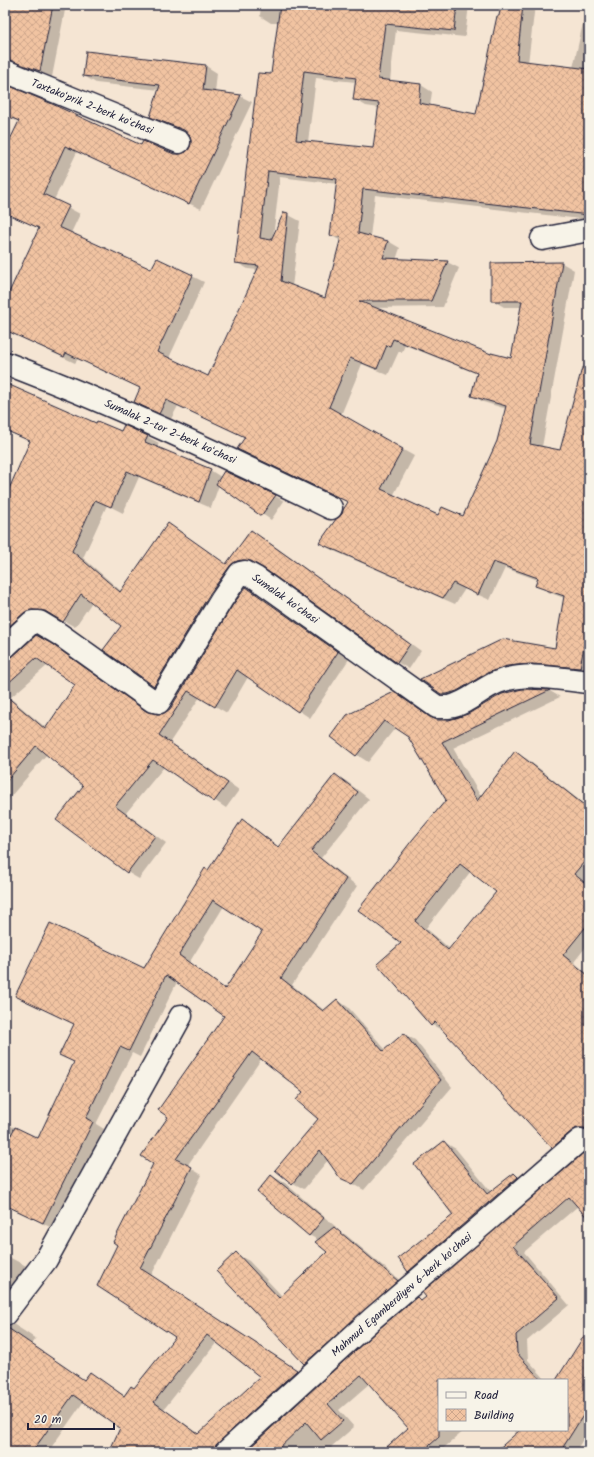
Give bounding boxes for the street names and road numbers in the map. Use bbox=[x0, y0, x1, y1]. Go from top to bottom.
street label: Taxtakoʻprik 2-berk koʻchasi bbox=[28, 74, 156, 140]
street label: Sumalak 2-tor 2-berk koʻchasi bbox=[101, 395, 239, 469]
street label: Sumalak koʻchasi bbox=[248, 569, 323, 629]
street label: Mahmud Egamberdiyev 6-berk koʻchasi bbox=[327, 1228, 477, 1361]

